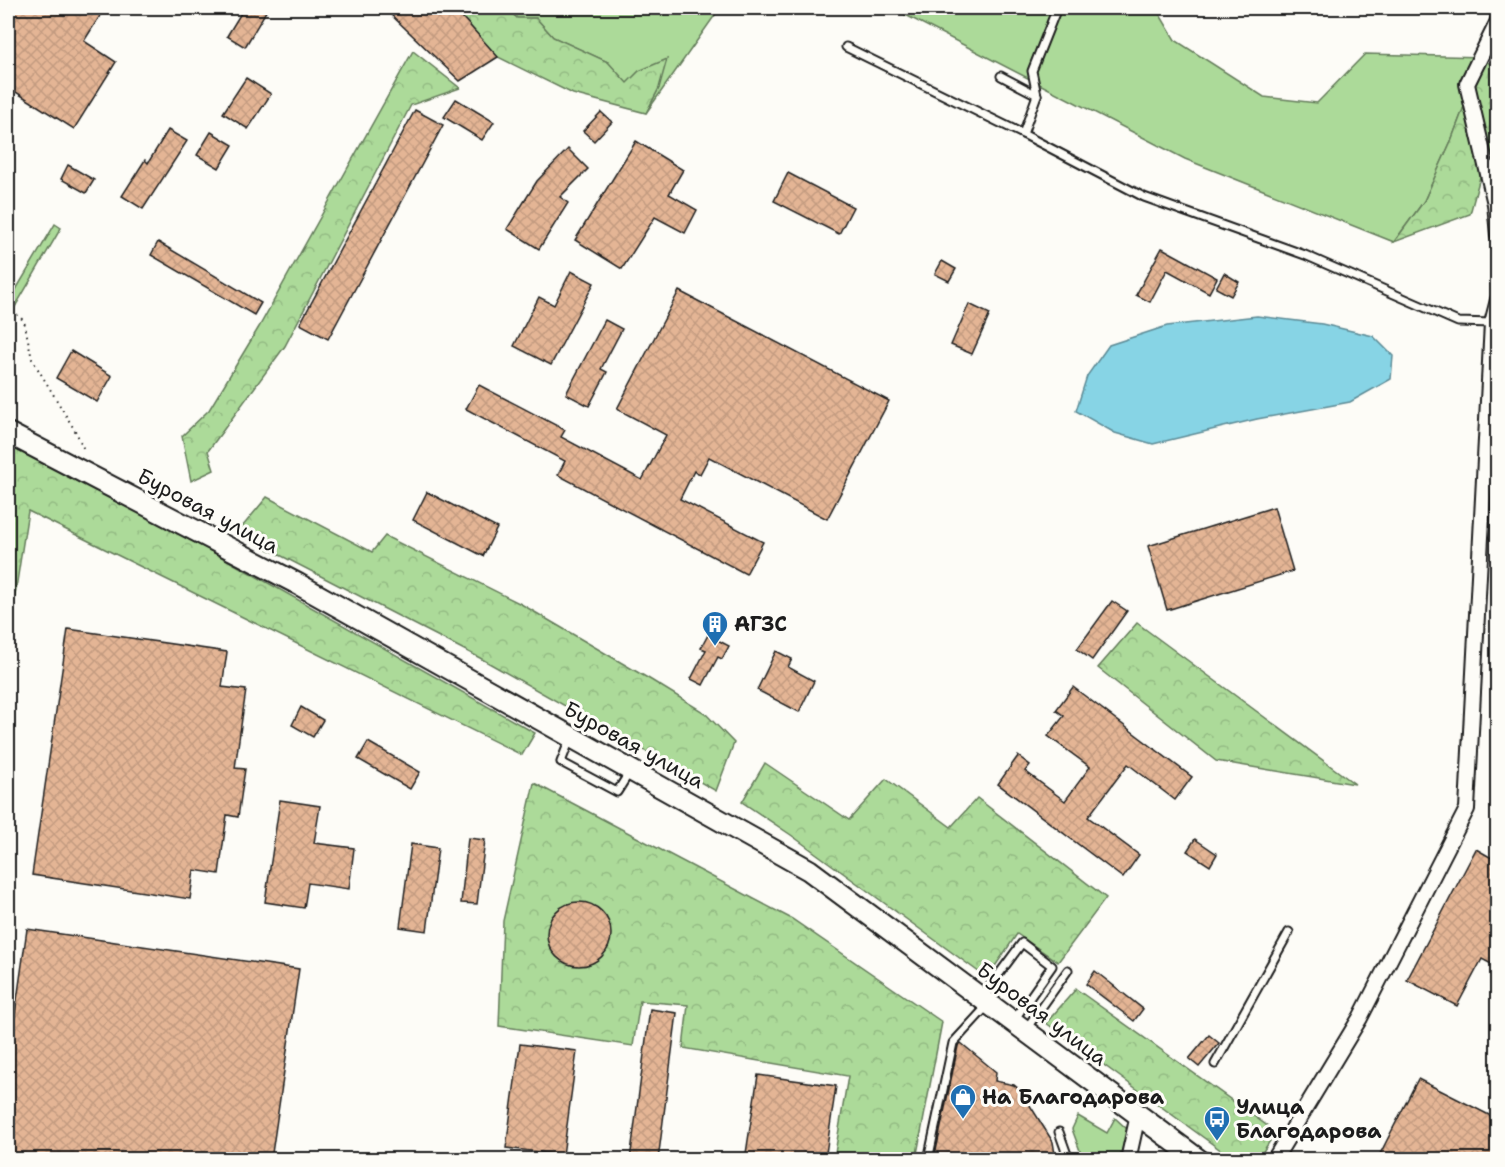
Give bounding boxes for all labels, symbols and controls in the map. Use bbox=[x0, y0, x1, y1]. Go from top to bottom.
street label: Буровая улица bbox=[132, 462, 284, 560]
building icon: АГЗС bbox=[700, 609, 730, 647]
place label: АГЗС bbox=[734, 610, 787, 638]
street label: Буровая улица bbox=[559, 695, 709, 795]
street label: Буровая улица bbox=[971, 956, 1113, 1072]
shop icon: На Благодарова bbox=[948, 1082, 978, 1120]
place label: На Благодарова bbox=[982, 1083, 1165, 1111]
place label: Улица Благодарова bbox=[1236, 1093, 1382, 1145]
bus stop icon: Улица Благодарова bbox=[1202, 1104, 1232, 1142]

